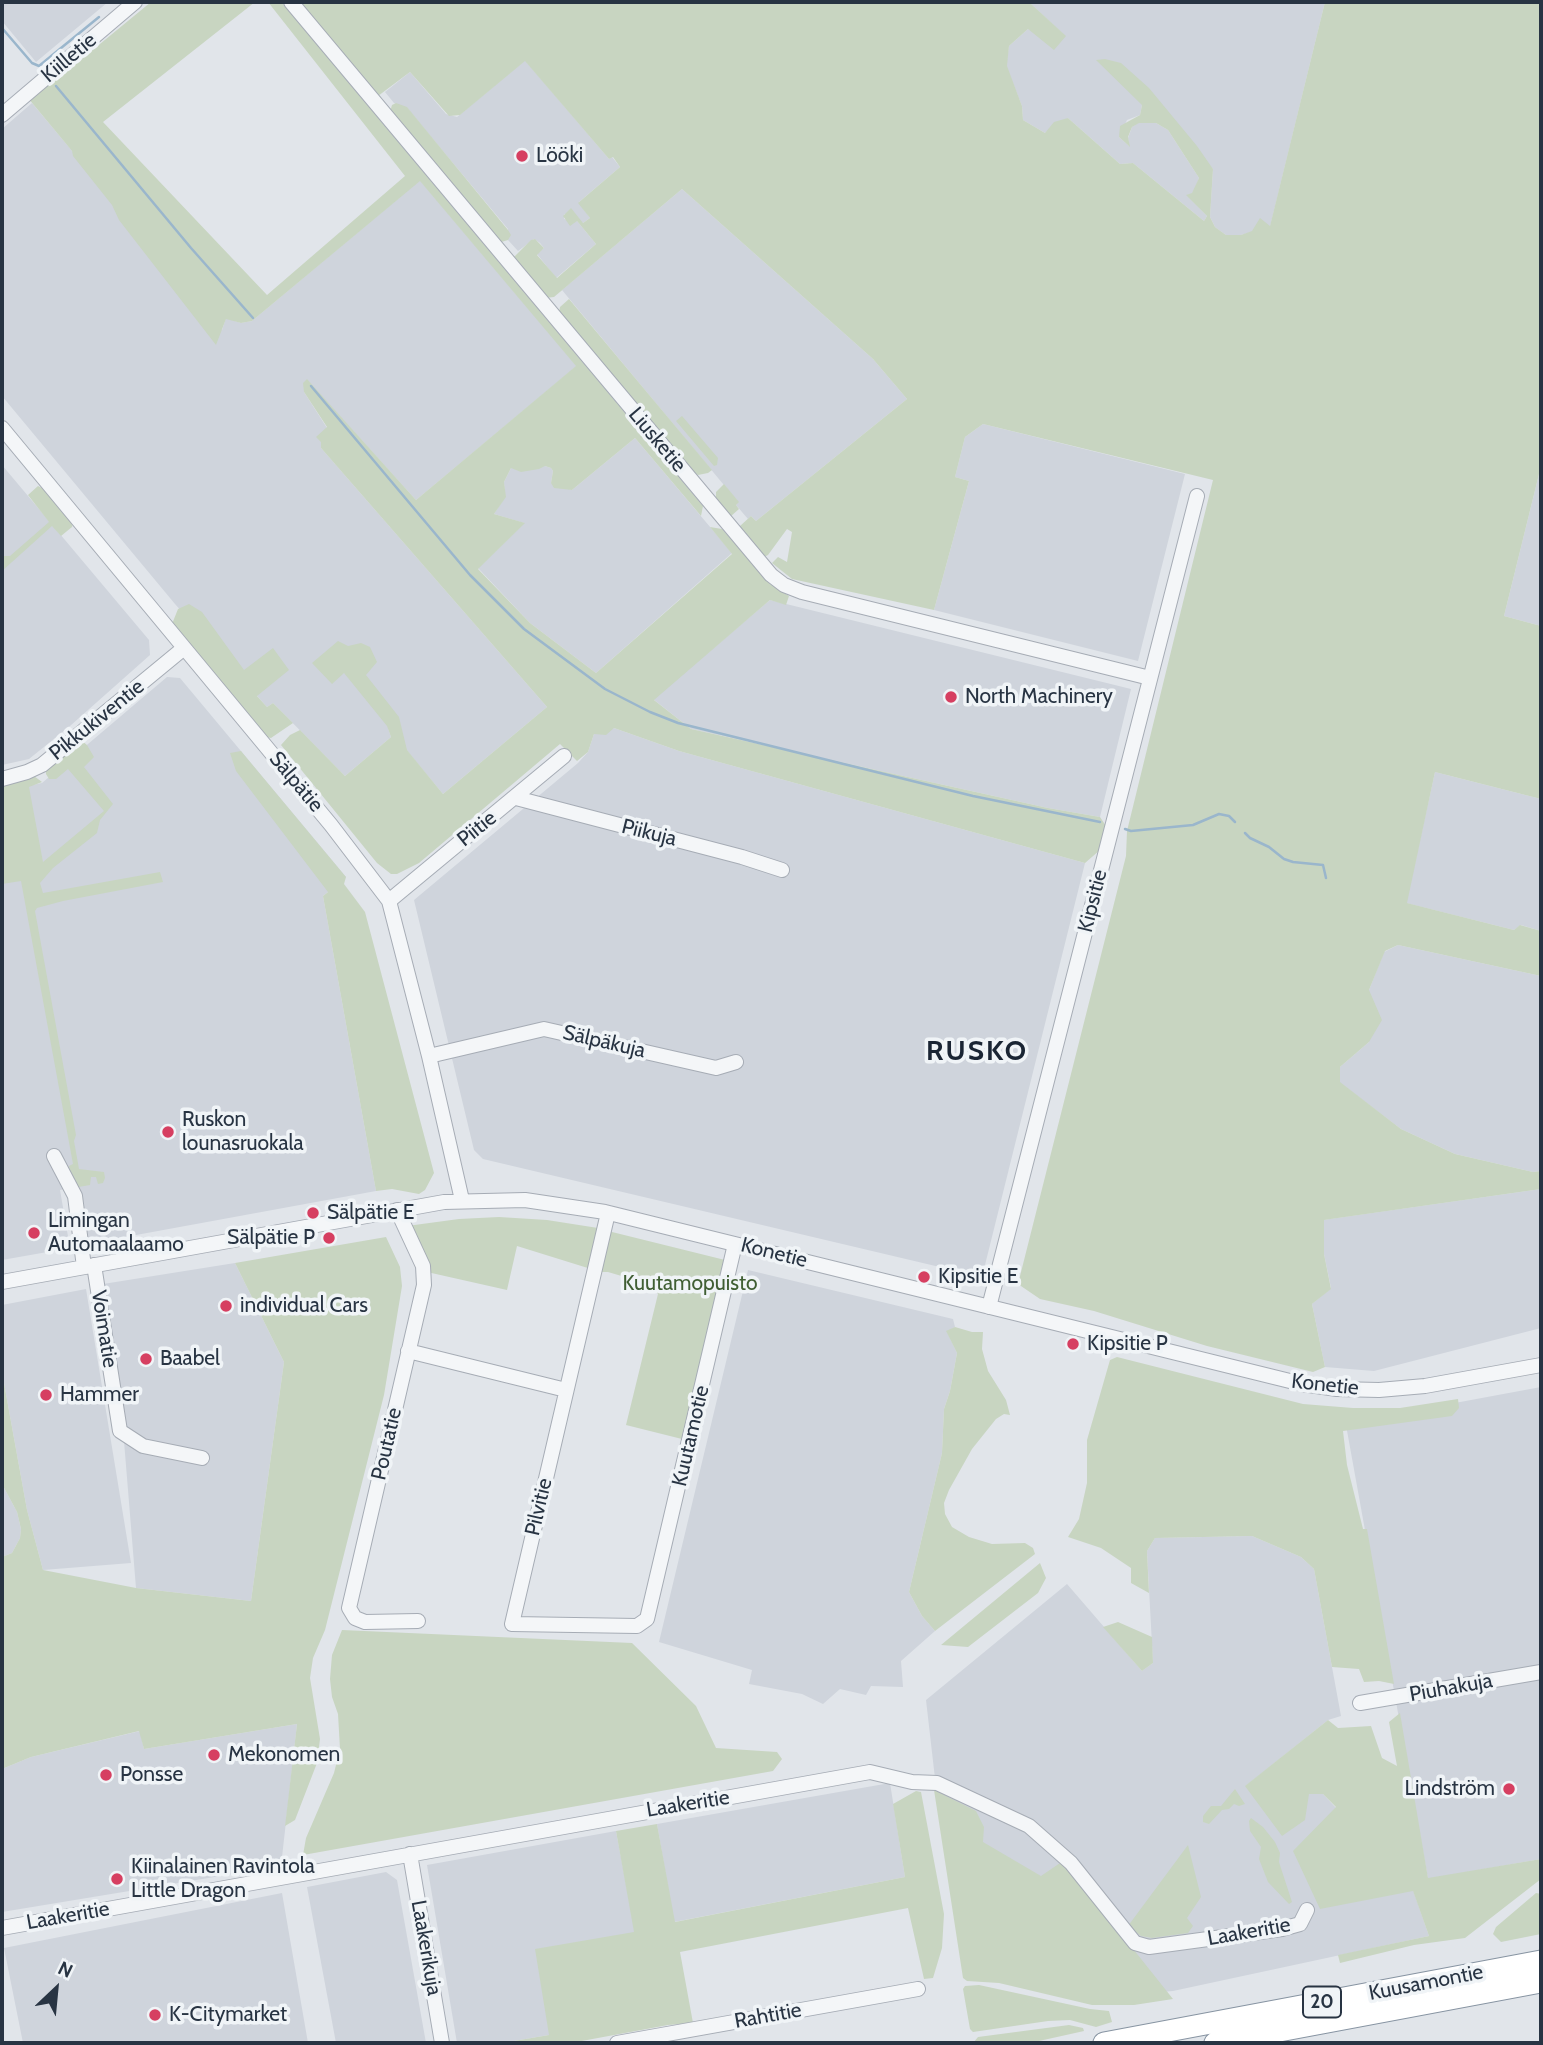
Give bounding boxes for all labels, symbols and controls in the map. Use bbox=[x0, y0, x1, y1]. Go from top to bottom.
street label: Kiilletie bbox=[36, 28, 102, 88]
place label: Lööki bbox=[536, 143, 583, 169]
marker: Lööki bbox=[514, 148, 530, 164]
street label: Liusketie bbox=[623, 403, 691, 477]
street label: Pikkukiventie bbox=[44, 674, 150, 766]
place label: North Machinery bbox=[965, 684, 1113, 710]
marker: North Machinery bbox=[943, 689, 959, 705]
street label: Sälpätie bbox=[263, 747, 329, 817]
street label: Piitie bbox=[452, 806, 502, 852]
street label: Piikuja bbox=[619, 814, 679, 852]
street label: Kipsitie bbox=[1073, 867, 1113, 935]
street label: Sälpäkuja bbox=[560, 1020, 648, 1064]
district label: RUSKO bbox=[927, 1035, 1027, 1069]
place label: Ruskon lounasruokala bbox=[182, 1107, 304, 1157]
marker: Ruskon lounasruokala bbox=[160, 1124, 176, 1140]
place label: Sälpätie E bbox=[327, 1200, 415, 1226]
marker: Sälpätie E bbox=[305, 1205, 321, 1221]
place label: Limingan Automaalaamo bbox=[48, 1208, 184, 1258]
marker: Limingan Automaalaamo bbox=[26, 1225, 42, 1241]
place label: Sälpätie P bbox=[227, 1225, 315, 1251]
marker: Sälpätie P bbox=[321, 1230, 337, 1246]
street label: Konetie bbox=[738, 1233, 810, 1273]
place label: Kipsitie E bbox=[938, 1264, 1018, 1290]
marker: Kipsitie E bbox=[916, 1269, 932, 1285]
park label: Kuutamopuisto bbox=[623, 1271, 757, 1297]
street label: Voimatie bbox=[85, 1288, 123, 1370]
place label: individual Cars bbox=[240, 1293, 368, 1319]
marker: individual Cars bbox=[218, 1298, 234, 1314]
place label: Kipsitie P bbox=[1087, 1331, 1168, 1357]
marker: Kipsitie P bbox=[1065, 1336, 1081, 1352]
place label: Baabel bbox=[160, 1346, 220, 1372]
marker: Baabel bbox=[138, 1351, 154, 1367]
street label: Konetie bbox=[1290, 1369, 1360, 1401]
place label: Hammer bbox=[60, 1382, 139, 1408]
street label: Kuutamotie bbox=[667, 1383, 715, 1489]
marker: Hammer bbox=[38, 1387, 54, 1403]
street label: Poutatie bbox=[366, 1405, 408, 1483]
street label: Pilvitie bbox=[520, 1476, 558, 1538]
street label: Piuhakuja bbox=[1408, 1668, 1494, 1708]
place label: Mekonomen bbox=[228, 1742, 340, 1768]
marker: Mekonomen bbox=[206, 1747, 222, 1763]
place label: Ponsse bbox=[120, 1762, 183, 1788]
marker: Ponsse bbox=[98, 1767, 114, 1783]
place label: Lindström bbox=[1405, 1776, 1495, 1802]
marker: Lindström bbox=[1501, 1781, 1517, 1797]
street label: Laakeritie bbox=[645, 1785, 731, 1823]
place label: Kiinalainen Ravintola Little Dragon bbox=[131, 1854, 315, 1904]
marker: Kiinalainen Ravintola Little Dragon bbox=[109, 1871, 125, 1887]
street label: Laakeritie bbox=[25, 1896, 111, 1936]
street label: Laakerikuja bbox=[405, 1898, 447, 1998]
street label: Laakeritie bbox=[1206, 1912, 1292, 1952]
north arrow bbox=[21, 1954, 91, 2024]
text: N bbox=[54, 1956, 77, 1983]
street label: Kuusamontie bbox=[1367, 1960, 1485, 2006]
road number: 20 bbox=[1303, 1986, 1341, 2018]
street label: Rahtitie bbox=[732, 1998, 804, 2034]
place label: K-Citymarket bbox=[169, 2002, 287, 2028]
marker: K-Citymarket bbox=[147, 2007, 163, 2023]

